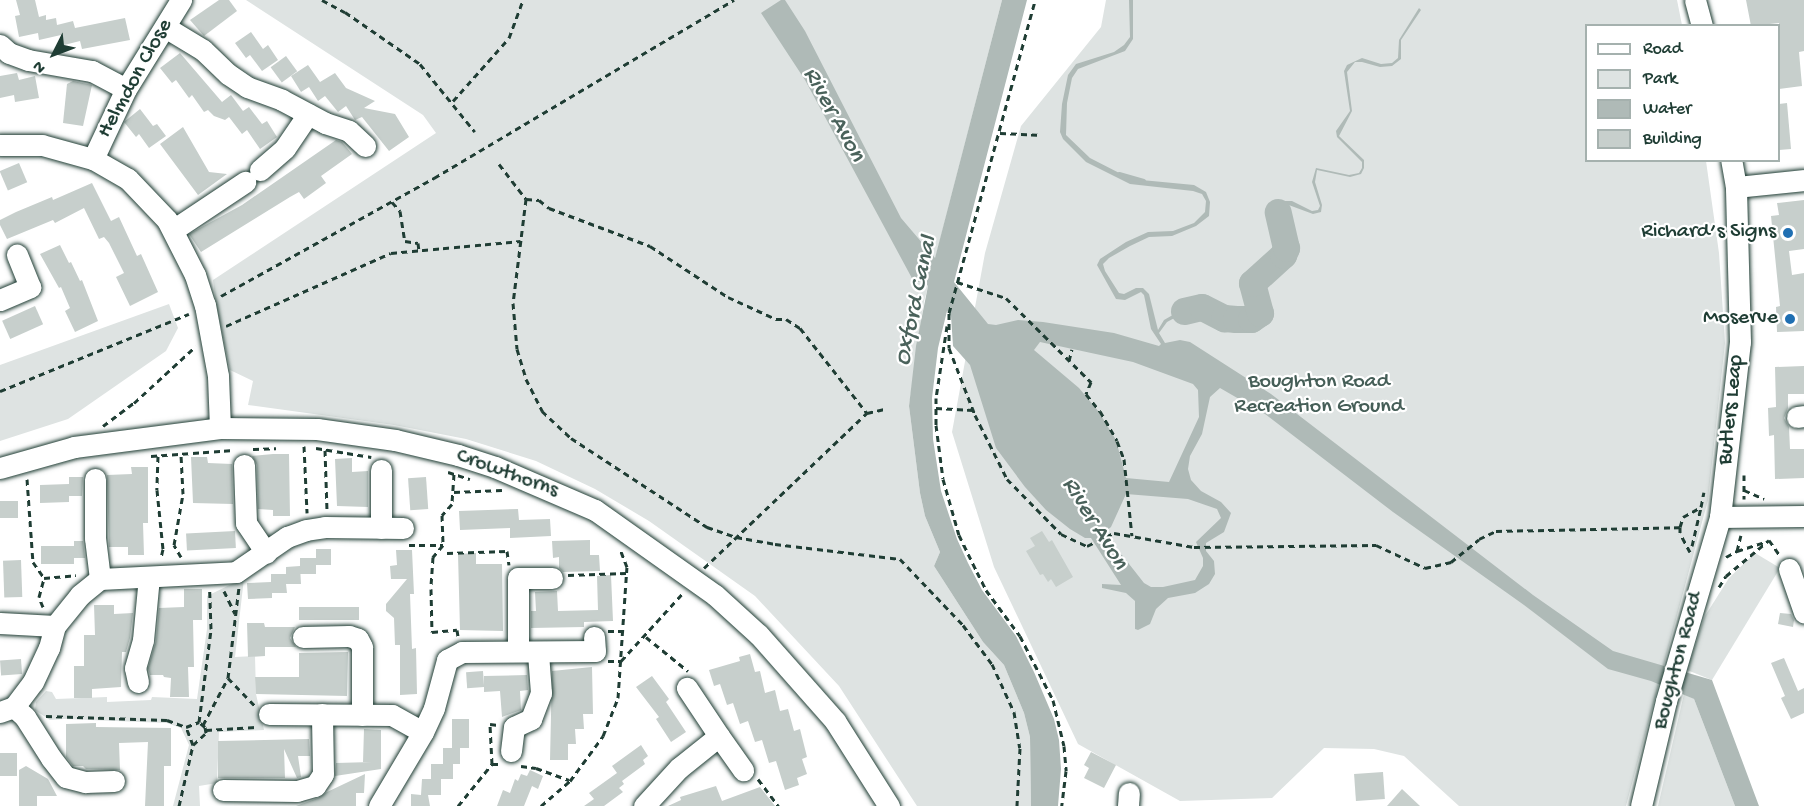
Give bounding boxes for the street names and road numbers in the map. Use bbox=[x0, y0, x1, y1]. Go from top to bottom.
street label: Helmdon Close bbox=[92, 15, 180, 143]
street label: Butlers Leap bbox=[1713, 354, 1751, 466]
street label: Crowthorns bbox=[452, 443, 562, 505]
street label: Boughton Road bbox=[1648, 589, 1710, 733]

